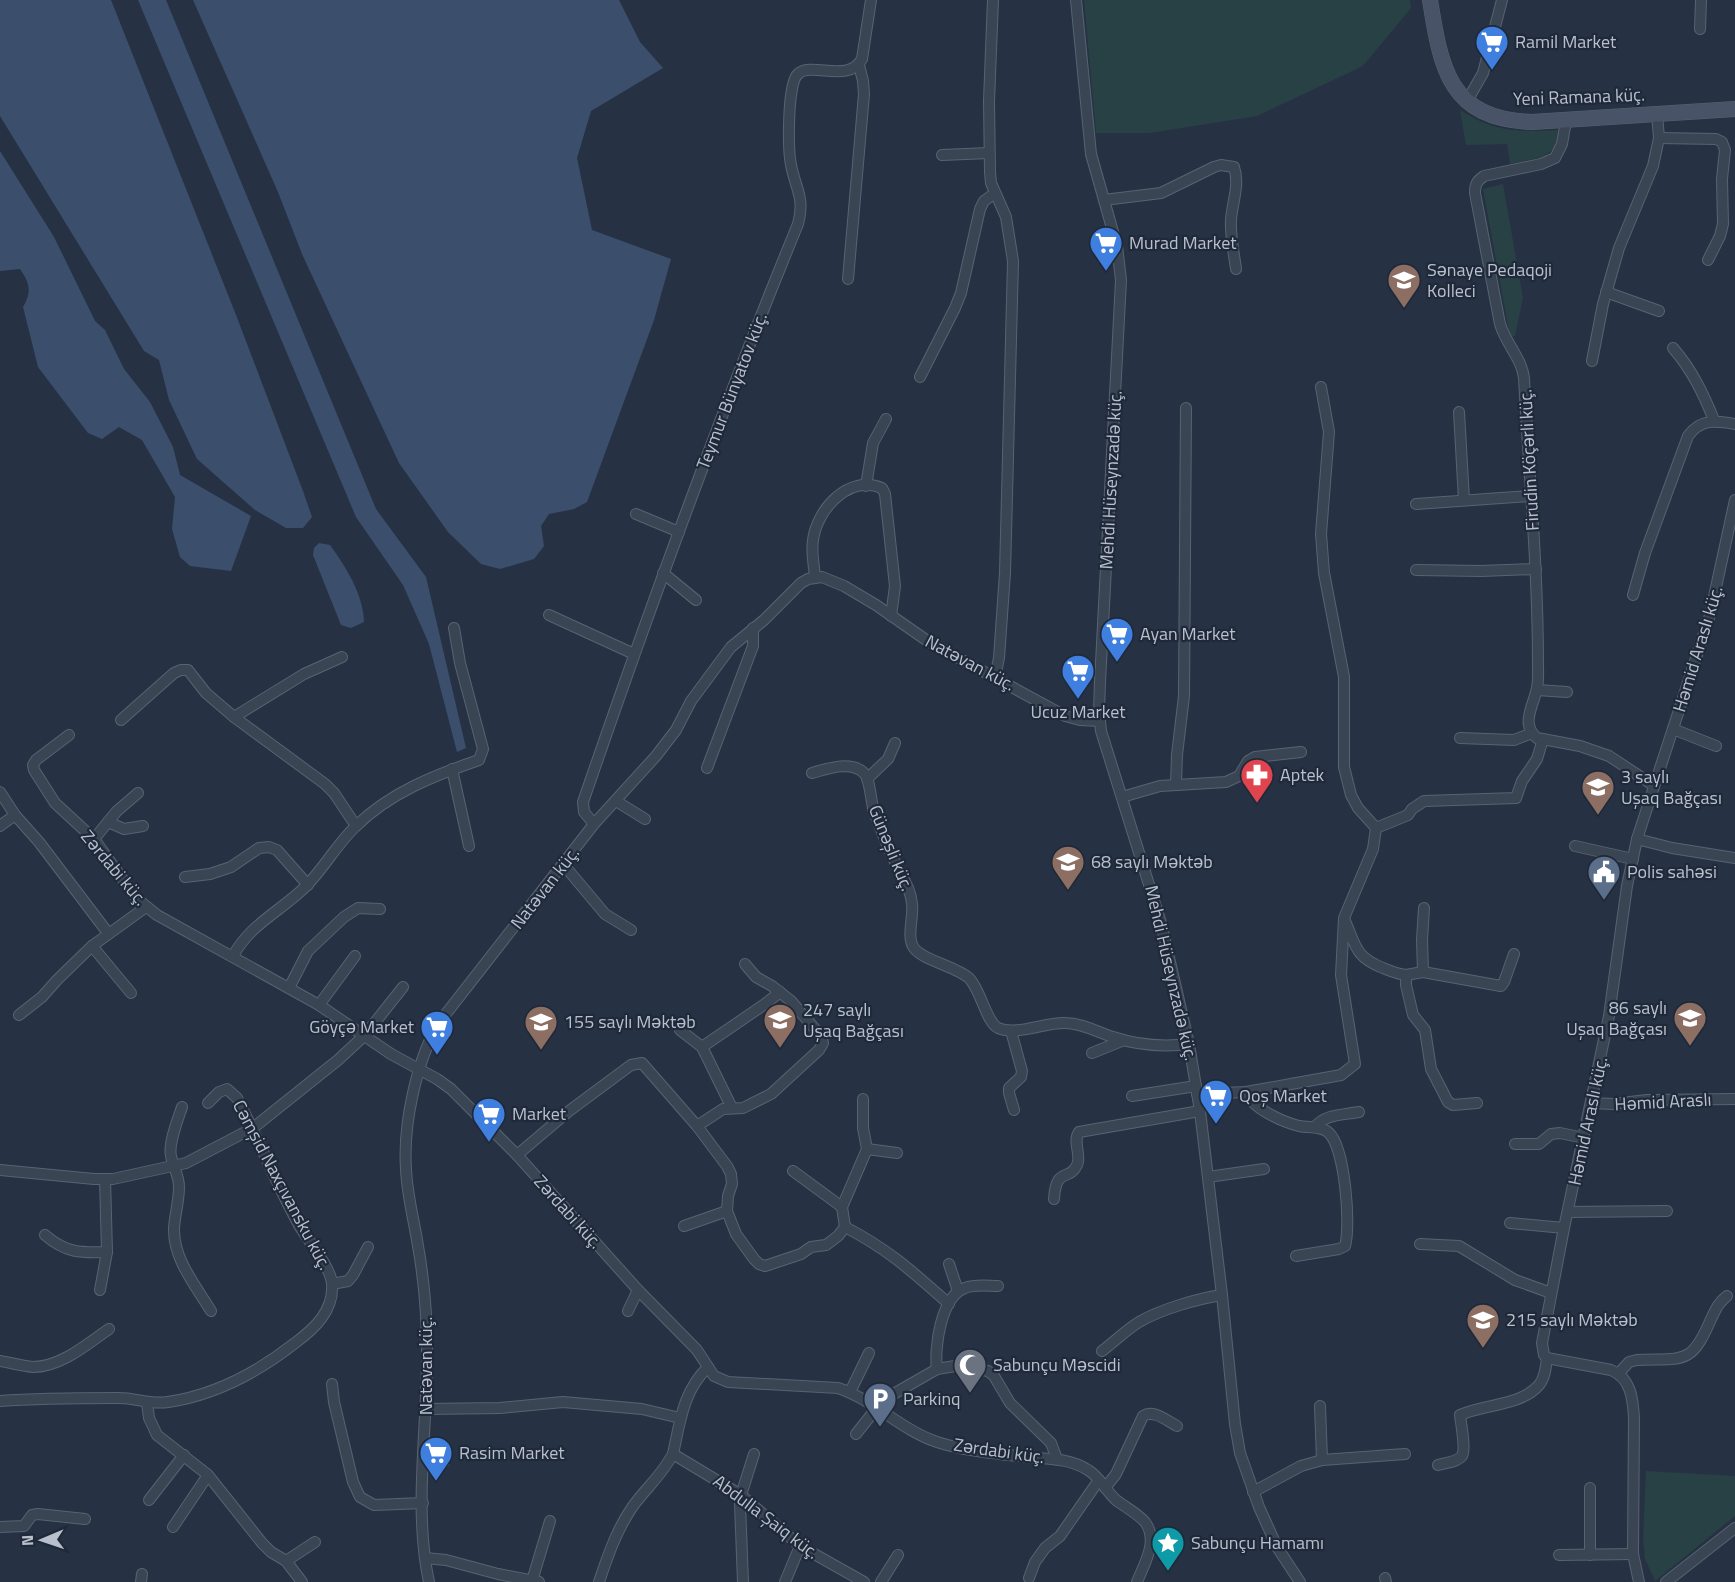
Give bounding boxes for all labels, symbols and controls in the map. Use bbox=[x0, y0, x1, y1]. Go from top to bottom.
supermarket icon: Ramil Market bbox=[1474, 24, 1510, 71]
place label: Ramil Market bbox=[1515, 28, 1617, 55]
street label: Yeni Ramana küç. bbox=[1513, 81, 1645, 112]
supermarket icon: Murad Market bbox=[1088, 225, 1124, 272]
place label: Murad Market bbox=[1129, 229, 1237, 256]
place label: Sənaye Pedaqoji Kolleci bbox=[1427, 256, 1552, 304]
school or university icon: Sənaye Pedaqoji Kolleci bbox=[1386, 262, 1422, 309]
street label: Teymur Bünyatov küç. bbox=[689, 308, 774, 473]
street label: Firudin Köçərli küç. bbox=[1511, 389, 1546, 532]
street label: Mehdi Hüseynzadə küç. bbox=[1092, 390, 1129, 570]
street label: Həmid Araslı küç. bbox=[1665, 582, 1730, 715]
supermarket icon: Ayan Market bbox=[1099, 616, 1135, 663]
place label: Ayan Market bbox=[1140, 620, 1236, 647]
street label: Natəvan küç. bbox=[920, 627, 1020, 698]
supermarket icon: Ucuz Market bbox=[1060, 653, 1096, 700]
place label: Ucuz Market bbox=[1030, 698, 1126, 725]
pharmacy icon: Aptek bbox=[1239, 757, 1275, 804]
place label: Aptek bbox=[1280, 761, 1325, 788]
place label: 3 saylı Uşaq Bağçası bbox=[1621, 763, 1722, 811]
school or university icon: 3 saylı Uşaq Bağçası bbox=[1580, 769, 1616, 816]
street label: Günəşli küç. bbox=[862, 801, 921, 895]
street label: Zərdabi küç. bbox=[75, 824, 154, 911]
street label: Natəvan küç. bbox=[504, 841, 586, 935]
school or university icon: 68 saylı Məktəb bbox=[1050, 844, 1086, 891]
place label: 68 saylı Məktəb bbox=[1091, 848, 1213, 875]
public building icon: Polis sahəsi bbox=[1586, 854, 1622, 901]
place label: Polis sahəsi bbox=[1627, 858, 1717, 885]
street label: Mehdi Hüseynzadə küç. bbox=[1138, 883, 1205, 1063]
place label: 86 saylı Uşaq Bağçası bbox=[1566, 994, 1667, 1042]
place label: 247 saylı Uşaq Bağçası bbox=[803, 996, 904, 1044]
school or university icon: 86 saylı Uşaq Bağçası bbox=[1672, 1000, 1708, 1047]
school or university icon: 247 saylı Uşaq Bağçası bbox=[762, 1002, 798, 1049]
school or university icon: 155 saylı Məktəb bbox=[523, 1004, 559, 1051]
place label: 155 saylı Məktəb bbox=[564, 1008, 696, 1035]
supermarket icon: Göyçə Market bbox=[419, 1009, 455, 1056]
place label: Göyçə Market bbox=[309, 1013, 415, 1040]
street label: Həmid Araslı küç. bbox=[1561, 1054, 1614, 1188]
supermarket icon: Qoş Market bbox=[1198, 1078, 1234, 1125]
place label: Qoş Market bbox=[1239, 1082, 1328, 1109]
street label: Həmid Araslı bbox=[1614, 1085, 1712, 1118]
street label: Cəmşid Naxçıvansku küç. bbox=[226, 1095, 339, 1275]
supermarket icon: Market bbox=[471, 1096, 507, 1143]
place label: Market bbox=[512, 1100, 567, 1127]
street label: Zərdabi küç. bbox=[528, 1169, 609, 1255]
school or university icon: 215 saylı Məktəb bbox=[1465, 1302, 1501, 1349]
place label: 215 saylı Məktəb bbox=[1506, 1306, 1638, 1333]
street label: Natəvan küç. bbox=[412, 1317, 439, 1415]
mosque icon: Sabunçu Məscidi bbox=[952, 1347, 988, 1394]
place label: Sabunçu Məscidi bbox=[993, 1351, 1121, 1378]
parking icon: Parkinq bbox=[862, 1381, 898, 1428]
place label: Parkinq bbox=[903, 1385, 961, 1412]
street label: Zərdabi küç. bbox=[952, 1431, 1046, 1470]
supermarket icon: Rasim Market bbox=[418, 1435, 454, 1482]
place label: Rasim Market bbox=[459, 1439, 565, 1466]
street label: Abdulla Şaiq küç. bbox=[708, 1468, 825, 1565]
north arrow bbox=[12, 1510, 72, 1570]
place icon: Sabunçu Hamamı bbox=[1150, 1525, 1186, 1572]
place label: Sabunçu Hamamı bbox=[1191, 1529, 1324, 1556]
text: N bbox=[15, 1535, 39, 1546]

